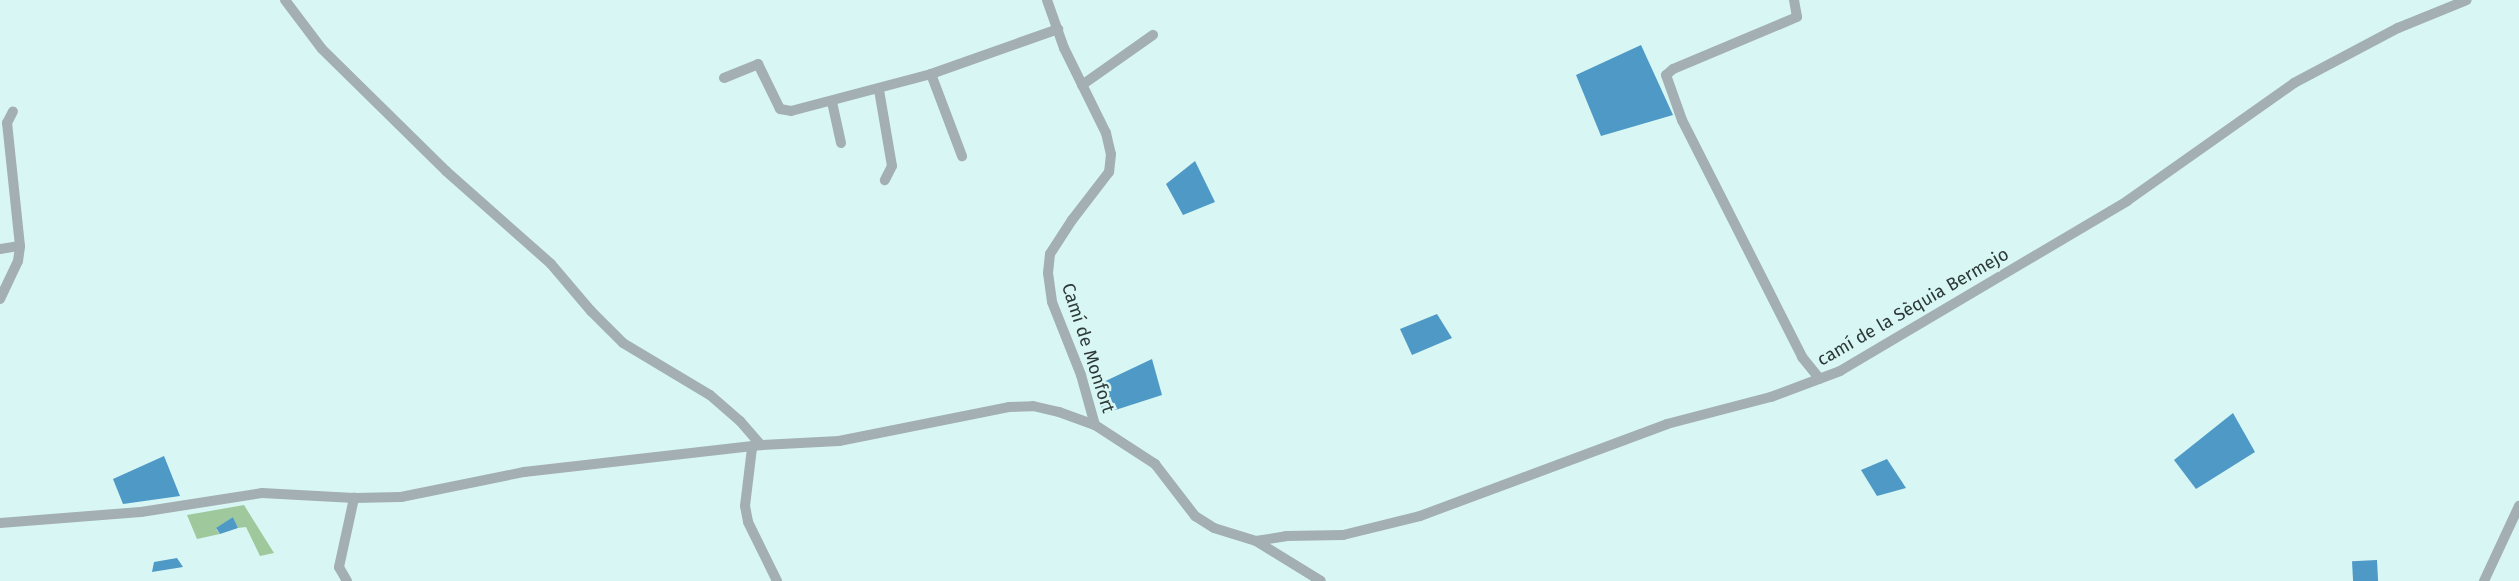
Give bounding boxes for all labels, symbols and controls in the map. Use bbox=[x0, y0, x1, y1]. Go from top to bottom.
street label: camí de la Sèquia Bermejo bbox=[1813, 243, 2013, 371]
street label: Camí de Monfort bbox=[1057, 280, 1119, 416]

